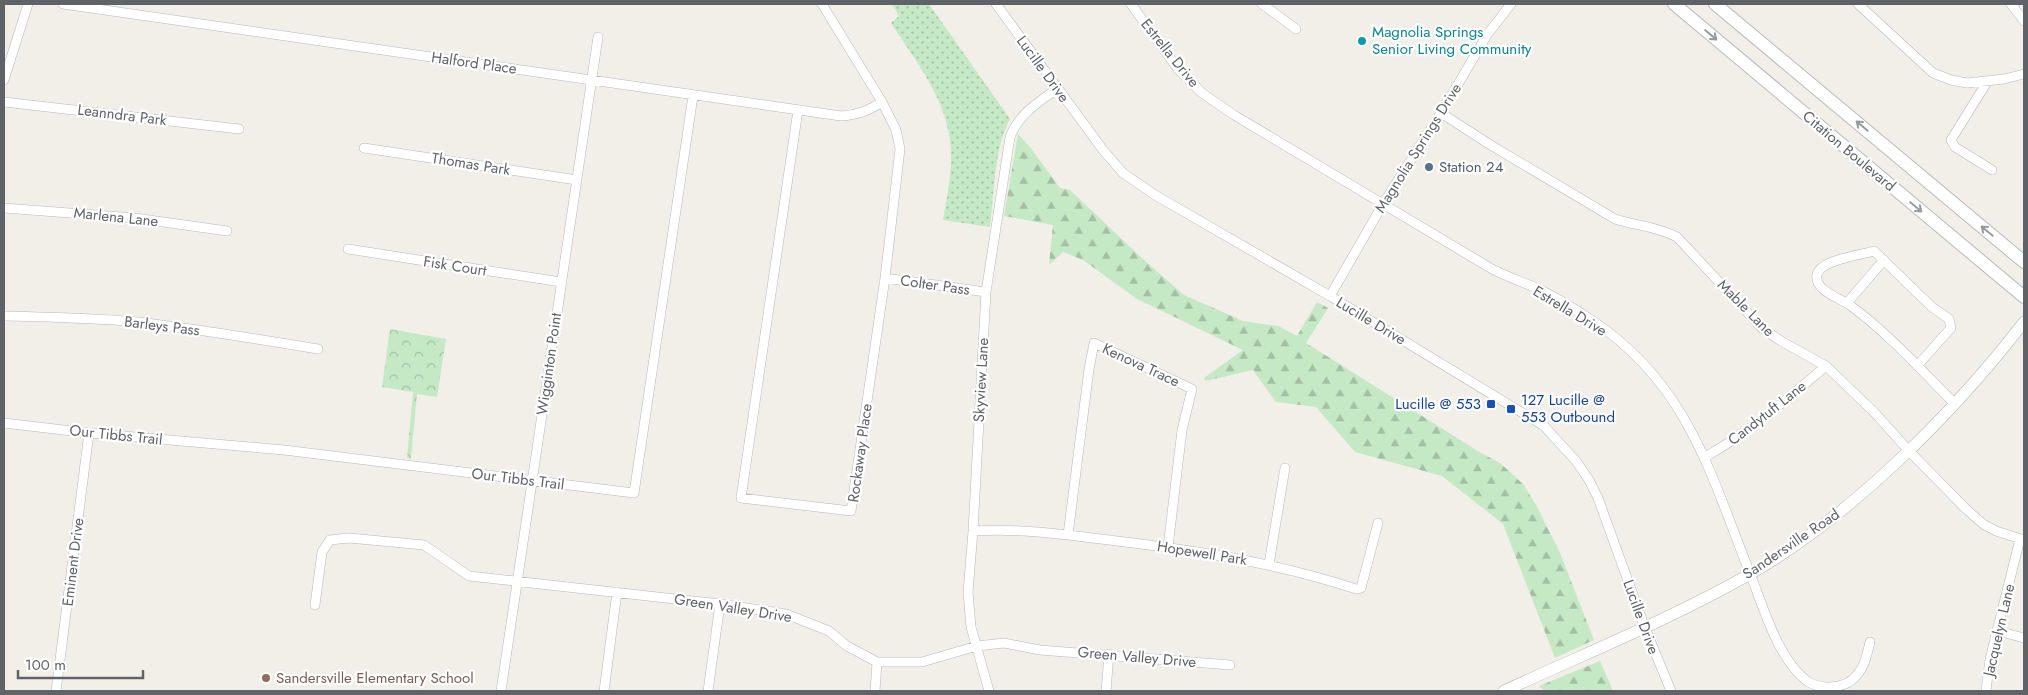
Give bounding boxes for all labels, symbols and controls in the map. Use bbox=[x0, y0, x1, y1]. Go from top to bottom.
street label: Estrella Drive bbox=[1135, 14, 1205, 92]
place label: Magnolia Springs Senior Living Community bbox=[1372, 21, 1532, 60]
one-way arrow bbox=[1705, 29, 1718, 41]
street label: Lucille Drive bbox=[1011, 31, 1075, 107]
marker: Magnolia Springs Senior Living Community bbox=[1356, 35, 1368, 47]
street label: Halford Place bbox=[430, 46, 518, 80]
street label: Magnolia Springs Drive bbox=[1369, 79, 1467, 217]
street label: Leanndra Park bbox=[76, 99, 168, 131]
street label: Citation Boulevard bbox=[1798, 105, 1900, 197]
one-way arrow bbox=[1856, 121, 1869, 132]
street label: Thomas Park bbox=[430, 147, 512, 181]
place label: Station 24 bbox=[1439, 156, 1504, 178]
marker: Station 24 bbox=[1423, 161, 1435, 173]
one-way arrow bbox=[1910, 201, 1923, 213]
street label: Marlena Lane bbox=[73, 202, 160, 232]
one-way arrow bbox=[1981, 225, 1994, 236]
street label: Fisk Court bbox=[422, 250, 489, 282]
street label: Colter Pass bbox=[899, 269, 971, 301]
street label: Mable Lane bbox=[1712, 274, 1780, 342]
street label: Estrella Drive bbox=[1529, 280, 1611, 342]
street label: Lucille Drive bbox=[1332, 292, 1410, 351]
street label: Barleys Pass bbox=[123, 310, 201, 342]
street label: Wigginton Point bbox=[531, 311, 567, 417]
street label: Skyview Lane bbox=[968, 337, 994, 423]
street label: Kenova Trace bbox=[1099, 338, 1183, 393]
street label: Candytuft Lane bbox=[1723, 375, 1811, 451]
place label: 127 Lucille @ 553 Outbound bbox=[1521, 389, 1615, 428]
place label: Lucille @ 553 bbox=[1395, 393, 1481, 415]
marker: Lucille @ 553 bbox=[1485, 398, 1497, 410]
street label: Rockaway Place bbox=[842, 402, 878, 504]
marker: 127 Lucille @ 553 Outbound bbox=[1505, 403, 1517, 415]
street label: Our Tibbs Trail bbox=[68, 419, 164, 451]
street label: Our Tibbs Trail bbox=[470, 462, 566, 496]
street label: Sandersville Road bbox=[1738, 503, 1844, 585]
street label: Eminent Drive bbox=[57, 516, 89, 607]
street label: Hopewell Park bbox=[1155, 535, 1249, 571]
street label: Lucille Drive bbox=[1617, 577, 1665, 658]
street label: Jacquelyn Lane bbox=[1977, 581, 2020, 680]
street label: Green Valley Drive bbox=[673, 588, 794, 628]
street label: Green Valley Drive bbox=[1077, 641, 1197, 673]
scale bar bbox=[18, 648, 142, 680]
text: 100 m bbox=[25, 654, 66, 676]
place label: Sandersville Elementary School bbox=[276, 667, 474, 689]
marker: Sandersville Elementary School bbox=[260, 672, 272, 684]

